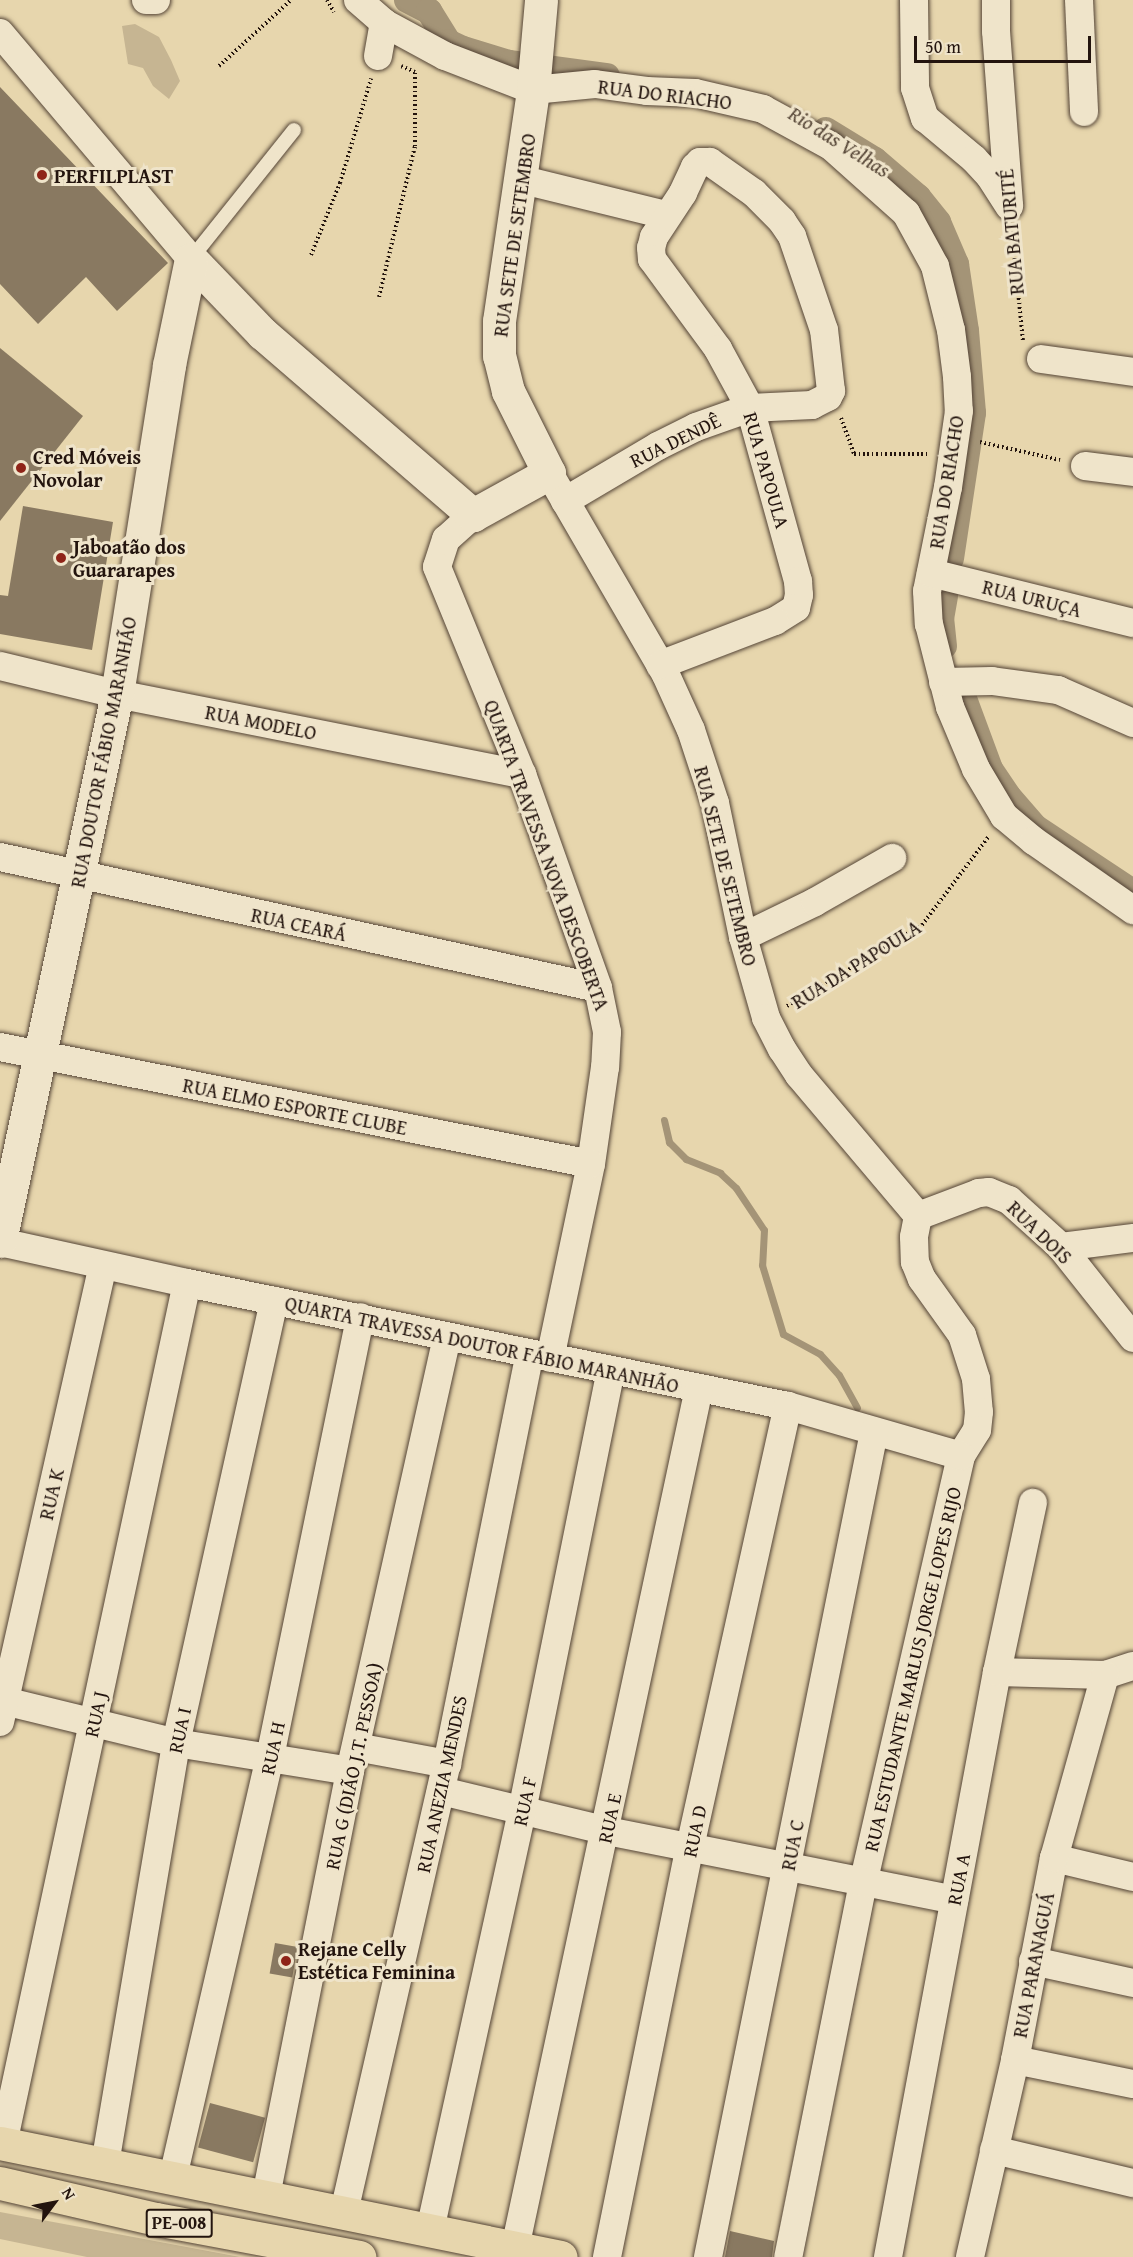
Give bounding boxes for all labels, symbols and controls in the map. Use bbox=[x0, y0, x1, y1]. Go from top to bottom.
scale bar bbox=[917, 24, 1094, 62]
text: 50 m bbox=[925, 33, 961, 60]
street label: RUA DO RIACHO bbox=[597, 74, 733, 114]
water label: Rio das Velhas bbox=[784, 101, 894, 183]
street label: RUA SETE DE SETEMBRO bbox=[488, 132, 540, 338]
place label: PERFILPLAST bbox=[54, 163, 173, 187]
marker: PERFILPLAST bbox=[35, 168, 49, 182]
street label: RUA BATURITÉ bbox=[994, 168, 1028, 296]
street label: RUA DENDÊ bbox=[626, 408, 724, 472]
street label: RUA PAPOULA bbox=[739, 409, 795, 531]
street label: RUA DO RIACHO bbox=[924, 414, 968, 550]
place label: Cred Móveis Novolar bbox=[33, 444, 141, 491]
marker: Cred Móveis Novolar bbox=[14, 461, 28, 475]
place label: Jaboatão dos Guararapes bbox=[73, 534, 186, 581]
marker: Jaboatão dos Guararapes bbox=[54, 551, 68, 565]
street label: RUA URUÇA bbox=[980, 574, 1084, 622]
street label: RUA DOUTOR FÁBIO MARANHÃO bbox=[65, 614, 141, 890]
street label: QUARTA TRAVESSA NOVA DESCOBERTA bbox=[479, 696, 615, 1014]
street label: RUA MODELO bbox=[203, 699, 319, 745]
street label: RUA SETE DE SETEMBRO bbox=[690, 764, 762, 968]
street label: RUA CEARÁ bbox=[249, 902, 349, 946]
street label: RUA DA PAPOULA bbox=[787, 915, 925, 1013]
street label: RUA ELMO ESPORTE CLUBE bbox=[181, 1072, 409, 1140]
street label: RUA DOIS bbox=[1003, 1195, 1077, 1269]
street label: QUARTA TRAVESSA DOUTOR FÁBIO MARANHÃO bbox=[283, 1290, 681, 1398]
street label: RUA K bbox=[33, 1466, 69, 1522]
street label: RUA ESTUDANTE MARLUS JORGE LOPES RIJO bbox=[858, 1484, 966, 1854]
street label: RUA G (DIÃO J.T. PESSOA) bbox=[319, 1660, 387, 1872]
street label: RUA J bbox=[78, 1689, 112, 1739]
street label: RUA ANEZIA MENDES bbox=[411, 1693, 471, 1875]
street label: RUA I bbox=[162, 1705, 196, 1755]
street label: RUA H bbox=[255, 1719, 289, 1777]
street label: RUA F bbox=[507, 1774, 541, 1828]
street label: RUA E bbox=[592, 1791, 626, 1845]
street label: RUA D bbox=[677, 1803, 711, 1859]
street label: RUA C bbox=[775, 1818, 809, 1872]
street label: RUA A bbox=[941, 1851, 975, 1907]
street label: RUA PARANAGUÁ bbox=[1007, 1890, 1059, 2040]
place label: Rejane Celly Estética Feminina bbox=[298, 1937, 455, 1984]
marker: Rejane Celly Estética Feminina bbox=[279, 1954, 293, 1968]
north arrow bbox=[24, 2173, 84, 2233]
text: N bbox=[56, 2183, 82, 2204]
road number: PE-008 bbox=[144, 2208, 213, 2238]

